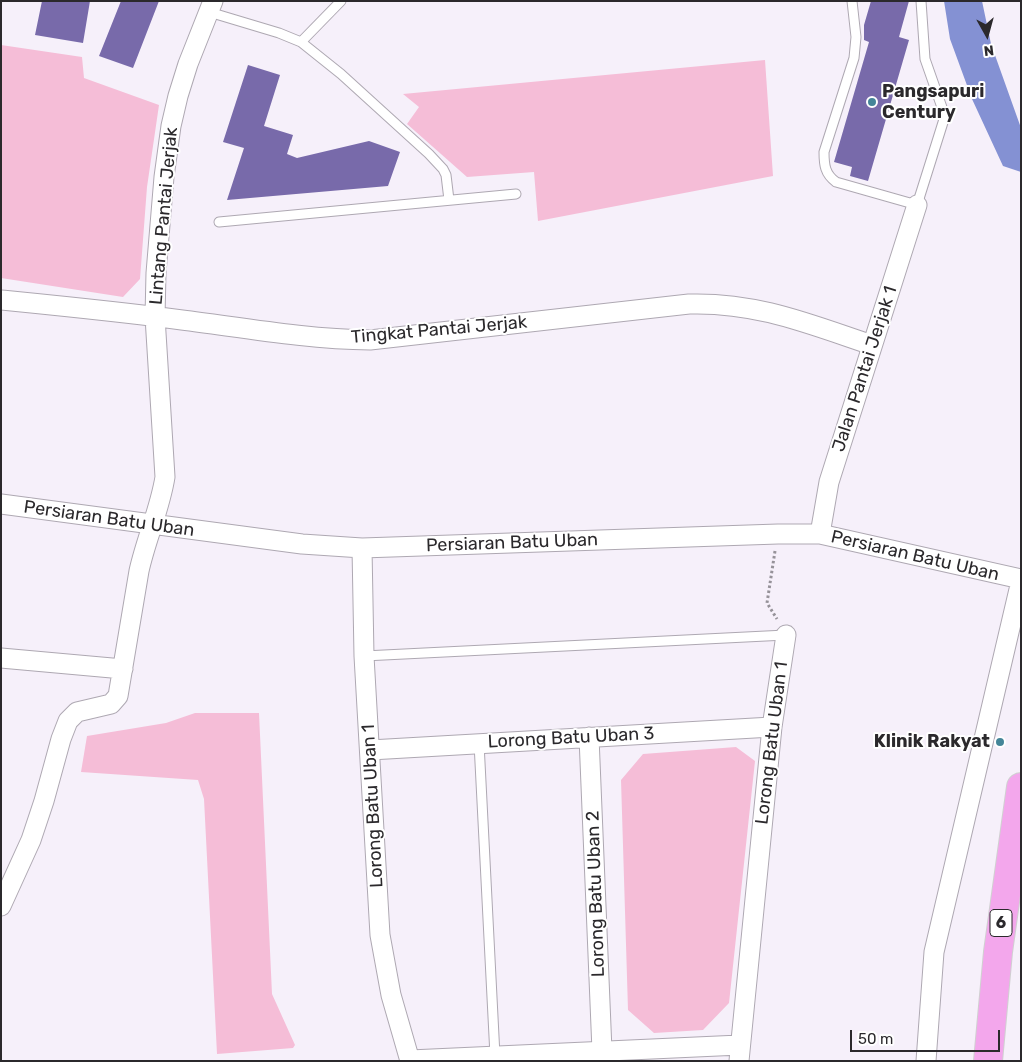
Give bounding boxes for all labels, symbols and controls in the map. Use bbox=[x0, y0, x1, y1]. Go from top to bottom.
north arrow bbox=[962, 10, 1012, 60]
text: N bbox=[983, 41, 995, 59]
place label: Pangsapuri Century bbox=[882, 81, 984, 124]
marker: Pangsapuri Century bbox=[866, 96, 878, 108]
street label: Lintang Pantai Jerjak bbox=[145, 126, 183, 306]
street label: Jalan Pantai Jerjak 1 bbox=[828, 283, 902, 455]
street label: Tingkat Pantai Jerjak bbox=[350, 312, 528, 348]
street label: Persiaran Batu Uban bbox=[22, 496, 196, 542]
street label: Persiaran Batu Uban bbox=[829, 526, 1001, 586]
street label: Persiaran Batu Uban bbox=[426, 529, 598, 557]
street label: Lorong Batu Uban 1 bbox=[751, 660, 793, 826]
street label: Lorong Batu Uban 3 bbox=[487, 723, 655, 753]
street label: Lorong Batu Uban 1 bbox=[358, 724, 388, 888]
place label: Klinik Rakyat bbox=[874, 731, 990, 753]
marker: Klinik Rakyat bbox=[994, 736, 1006, 748]
street label: Lorong Batu Uban 2 bbox=[582, 810, 610, 978]
road number: 6 bbox=[990, 910, 1012, 936]
scale bar bbox=[852, 1020, 1002, 1052]
text: 50 m bbox=[858, 1030, 893, 1048]

